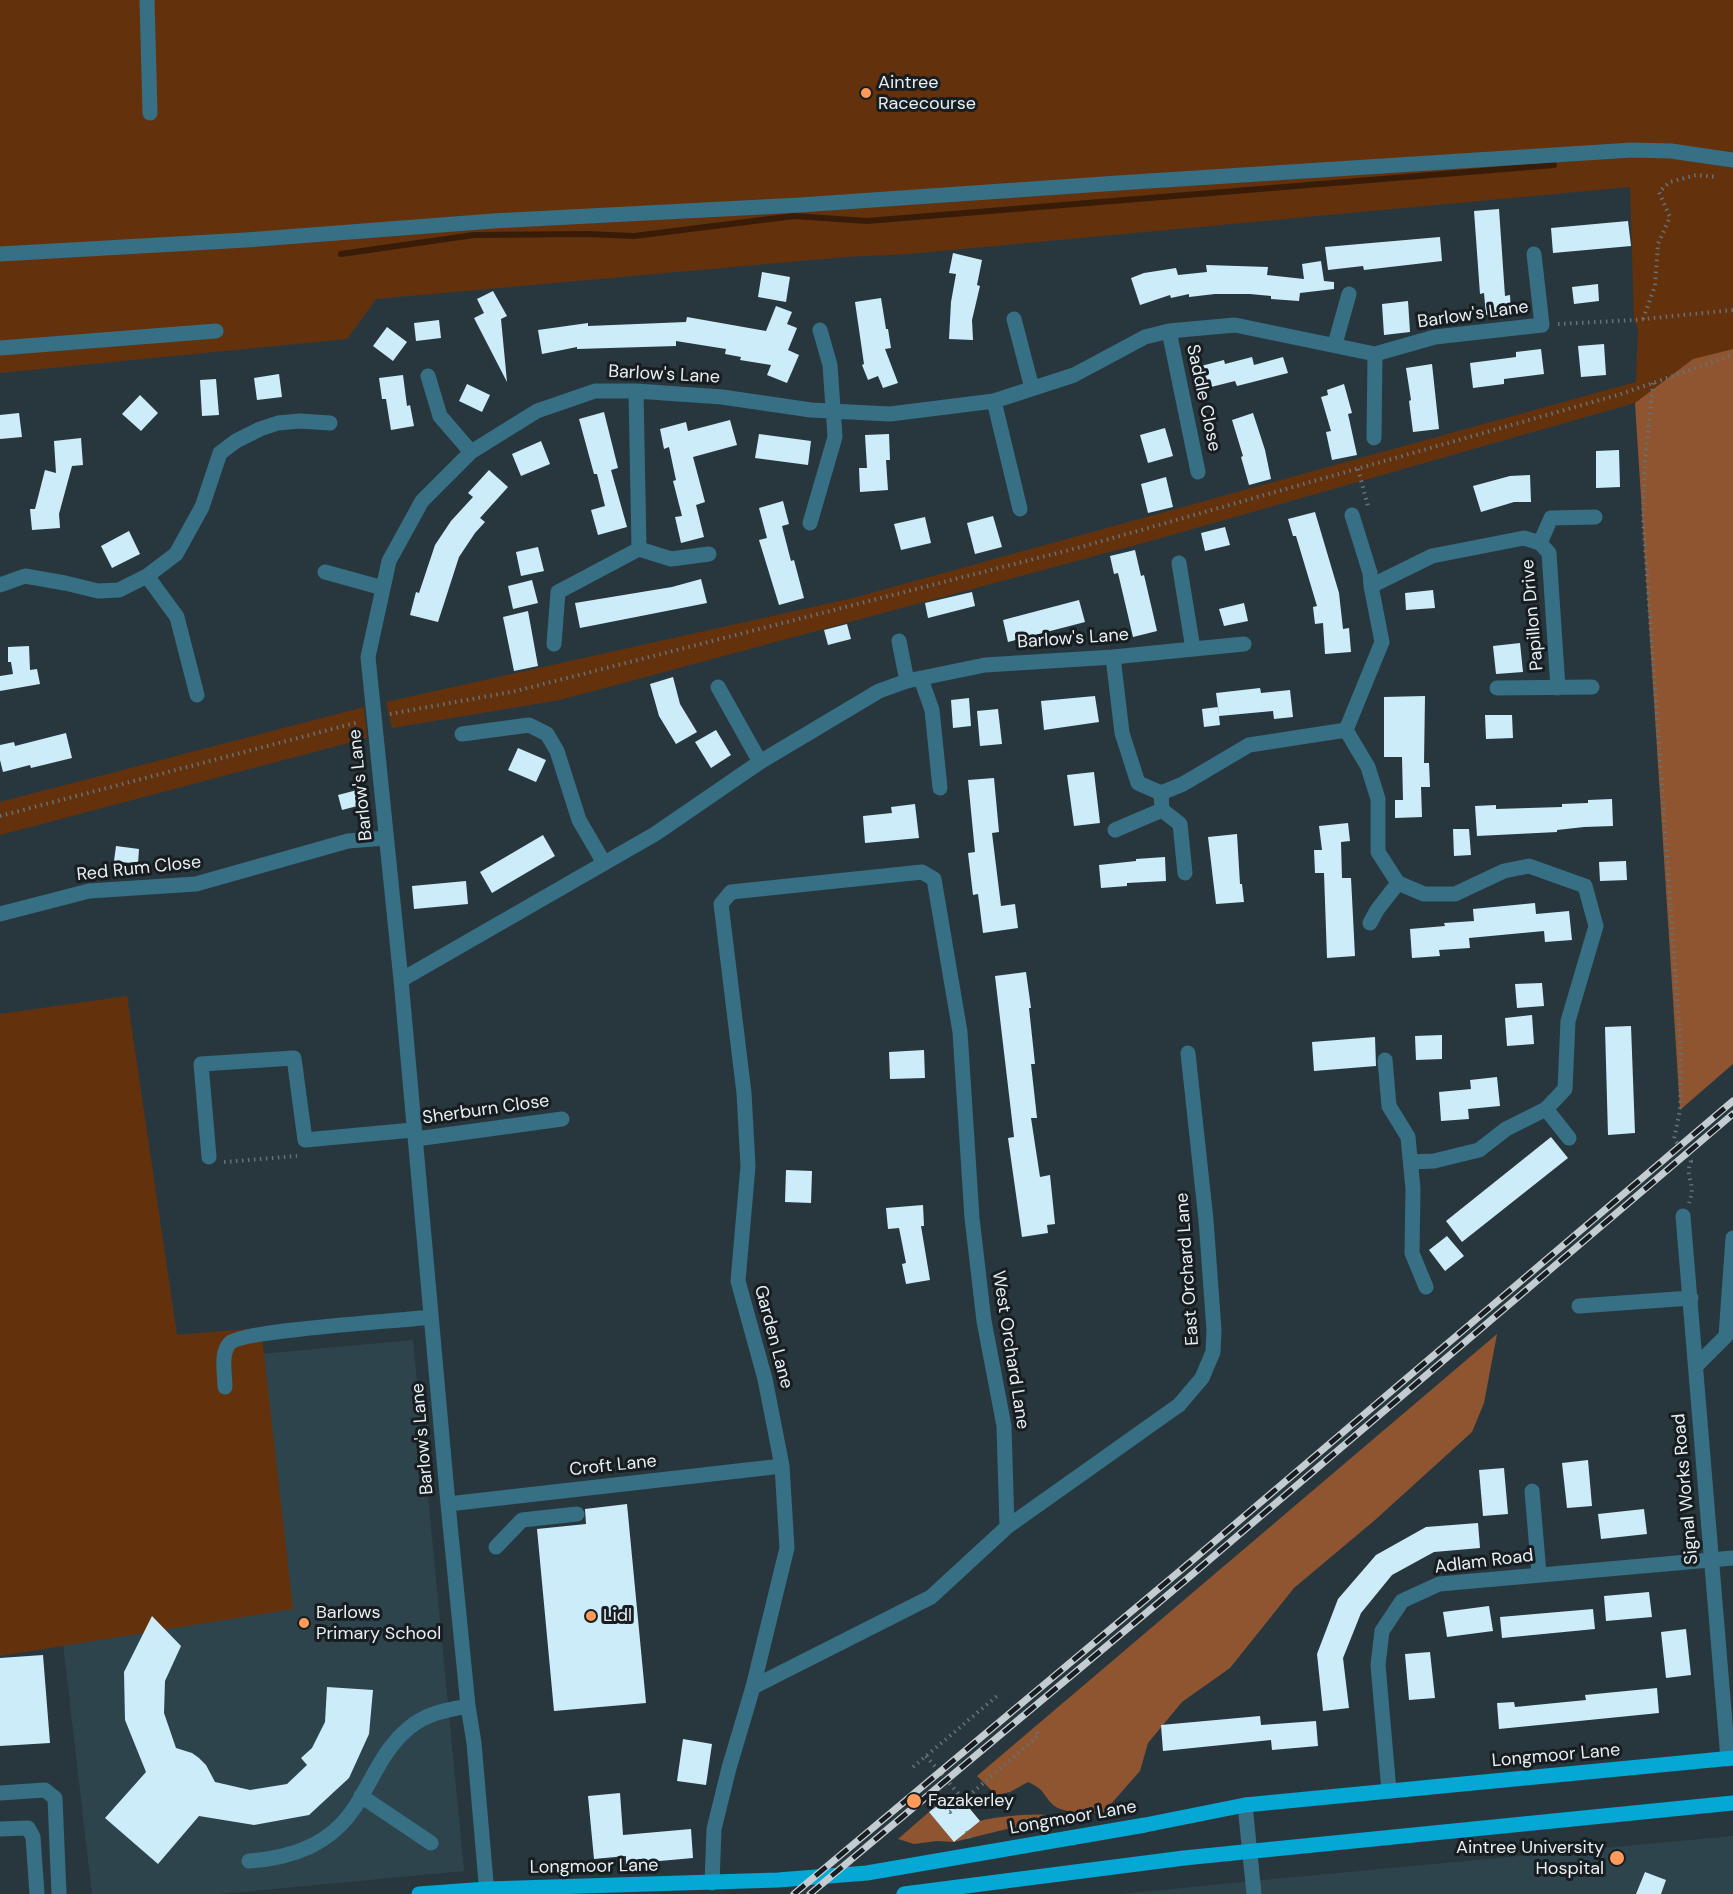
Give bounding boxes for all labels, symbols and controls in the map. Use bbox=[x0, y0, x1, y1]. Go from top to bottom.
place label: Aintree Racecourse bbox=[878, 72, 976, 115]
marker: Aintree Racecourse bbox=[859, 86, 873, 100]
street label: Barlow's Lane bbox=[1416, 297, 1530, 333]
street label: Saddle Close bbox=[1181, 343, 1225, 453]
street label: Barlow's Lane bbox=[608, 361, 720, 389]
street label: Papillon Drive bbox=[1517, 558, 1549, 672]
street label: Barlow's Lane bbox=[1016, 624, 1130, 654]
street label: Barlow's Lane bbox=[344, 728, 378, 842]
street label: Red Rum Close bbox=[76, 852, 202, 886]
street label: Sherburn Close bbox=[421, 1090, 551, 1130]
street label: East Orchard Lane bbox=[1172, 1192, 1204, 1346]
street label: West Orchard Lane bbox=[987, 1269, 1033, 1431]
street label: Garden Lane bbox=[749, 1283, 797, 1391]
street label: Barlow's Lane bbox=[407, 1382, 439, 1496]
street label: Signal Works Road bbox=[1669, 1412, 1703, 1566]
street label: Croft Lane bbox=[568, 1451, 658, 1481]
street label: Adlam Road bbox=[1433, 1545, 1535, 1579]
place label: Barlows Primary School bbox=[316, 1602, 441, 1644]
place label: Lidl bbox=[603, 1605, 632, 1627]
marker: Lidl bbox=[584, 1609, 598, 1623]
marker: Barlows Primary School bbox=[297, 1616, 311, 1630]
street label: Longmoor Lane bbox=[1491, 1740, 1621, 1772]
place label: Fazakerley bbox=[928, 1790, 1014, 1812]
marker: Fazakerley bbox=[905, 1792, 923, 1810]
street label: Longmoor Lane bbox=[1008, 1796, 1138, 1840]
place label: Aintree University Hospital bbox=[1456, 1837, 1604, 1880]
marker: Aintree University Hospital bbox=[1608, 1849, 1626, 1867]
street label: Longmoor Lane bbox=[529, 1855, 659, 1879]

